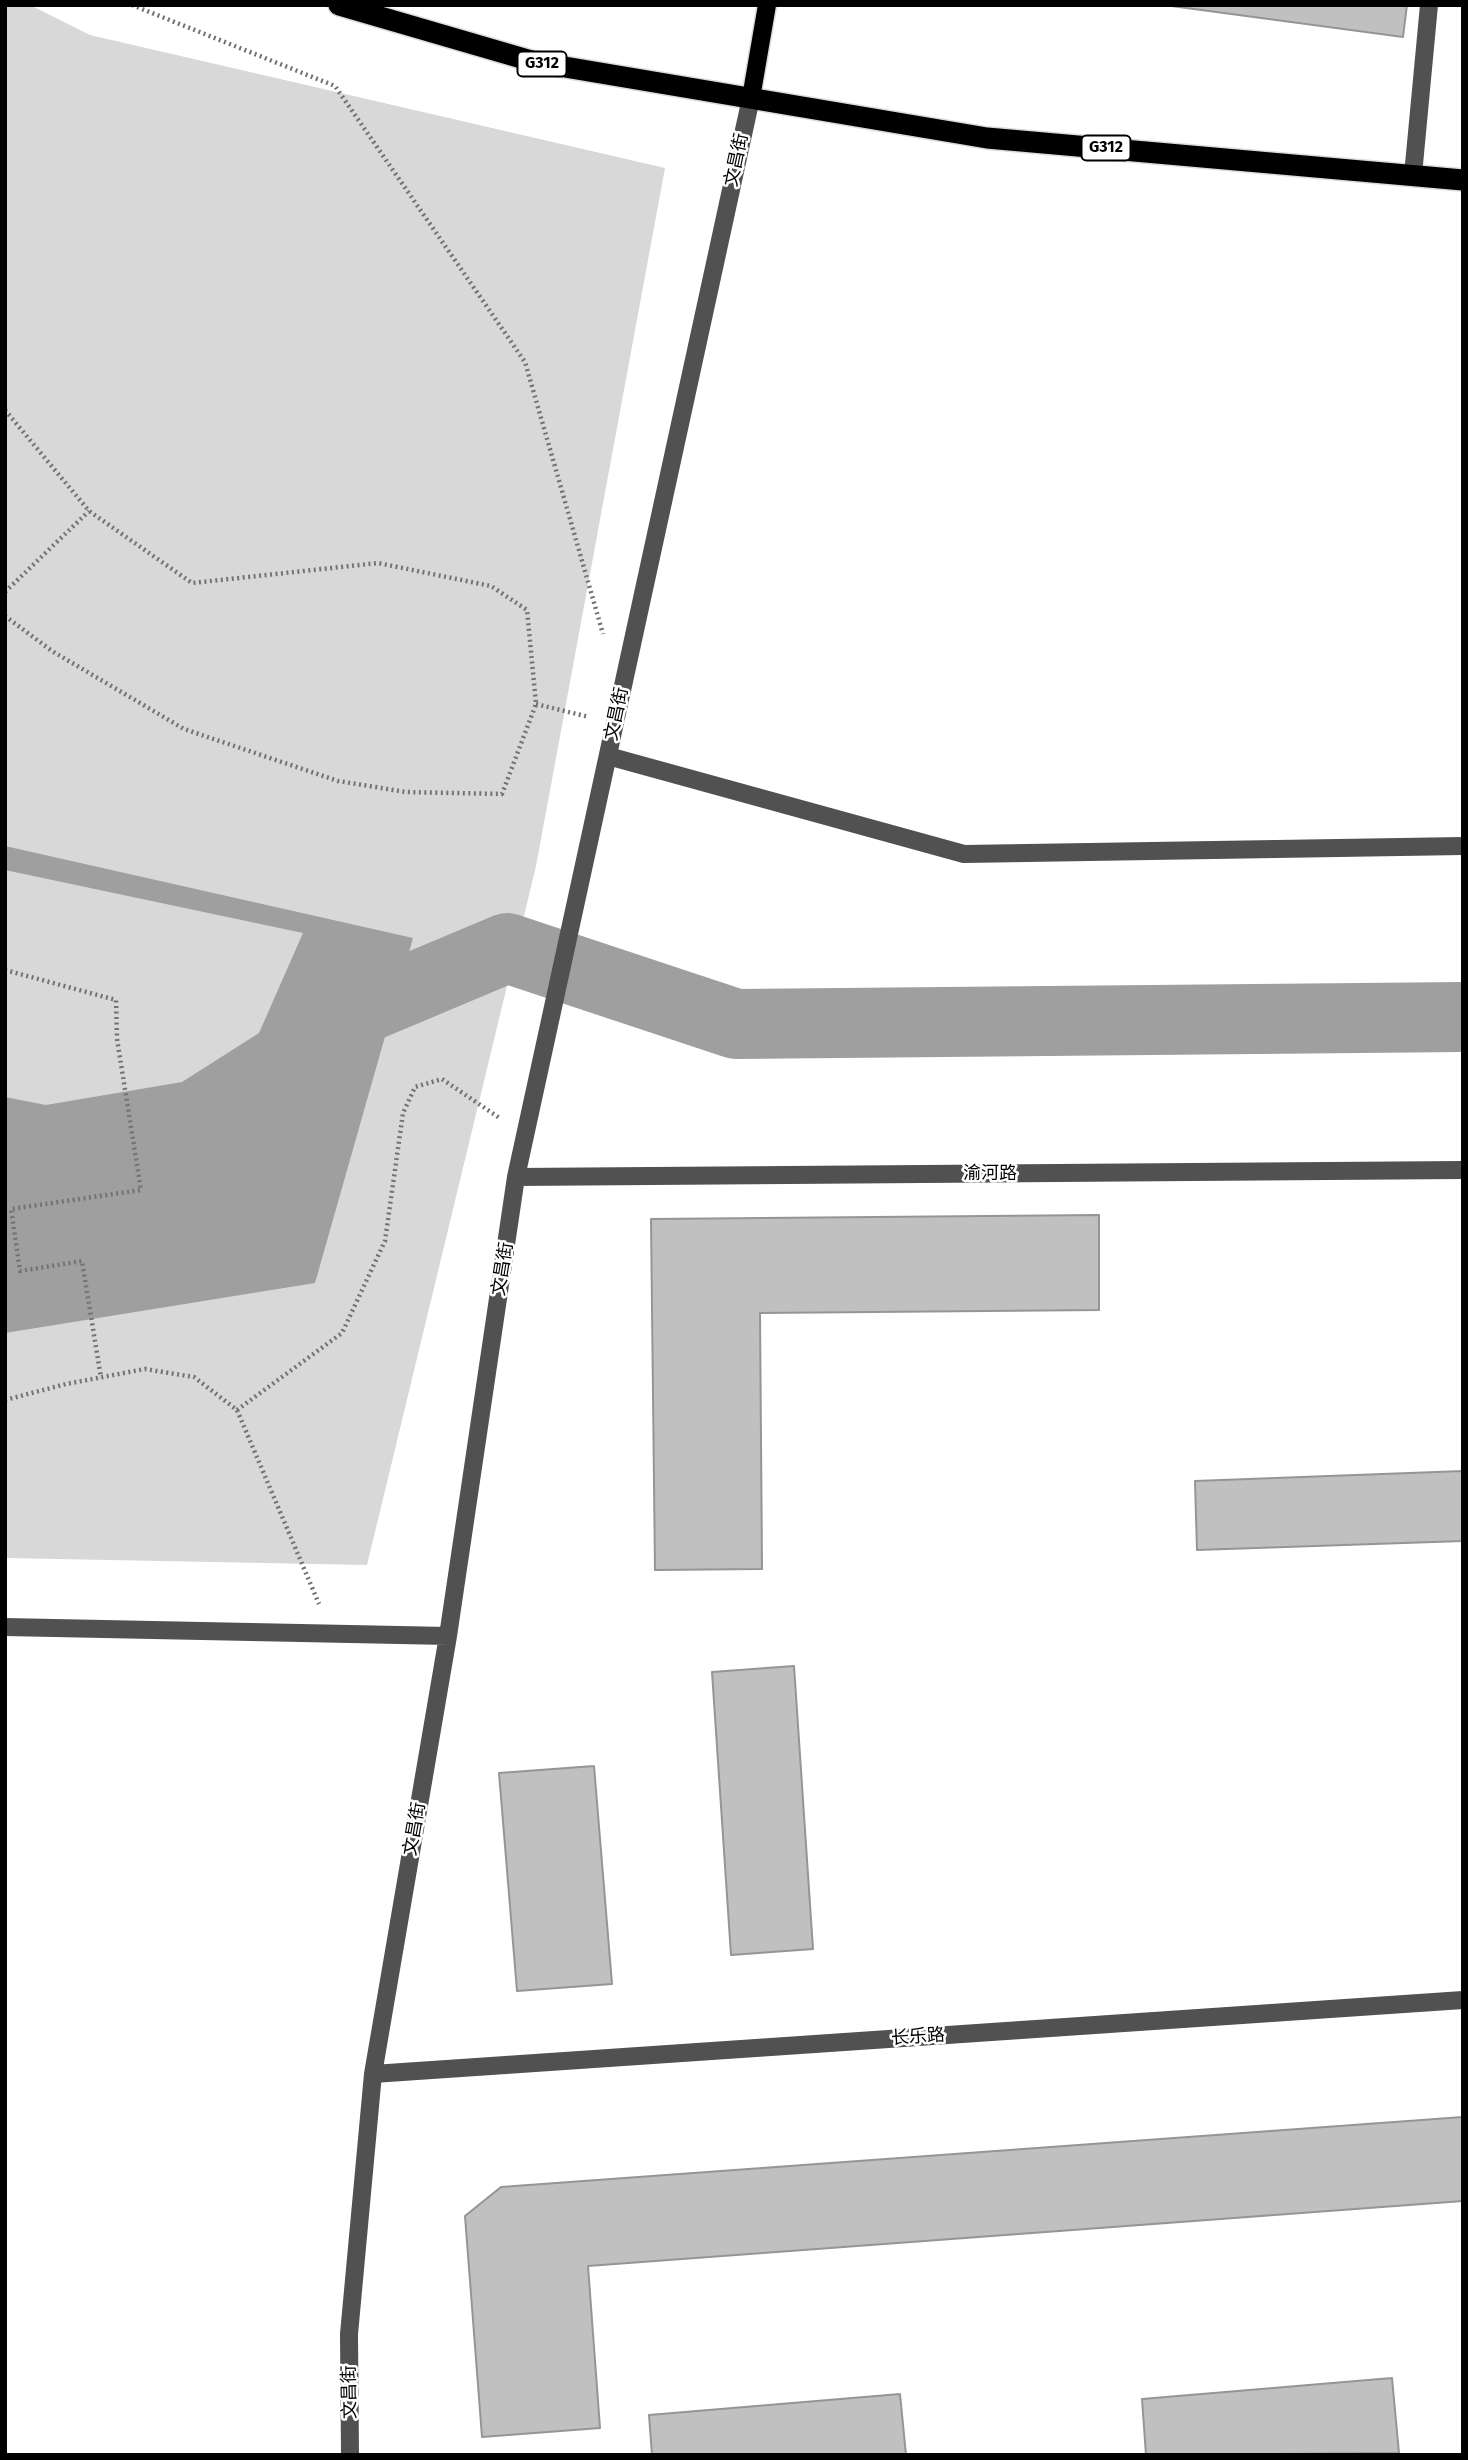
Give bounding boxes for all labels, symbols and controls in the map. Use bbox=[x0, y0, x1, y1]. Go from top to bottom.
road number: G312 bbox=[518, 52, 566, 76]
street label: 文昌街 bbox=[721, 131, 753, 189]
road number: G312 bbox=[1082, 136, 1130, 160]
street label: 文昌街 bbox=[601, 685, 633, 743]
street label: 渝河路 bbox=[963, 1163, 1017, 1185]
street label: 文昌街 bbox=[488, 1241, 518, 1297]
street label: 文昌街 bbox=[400, 1801, 430, 1857]
street label: 长乐路 bbox=[890, 2024, 946, 2050]
street label: 文昌街 bbox=[339, 2365, 361, 2419]

